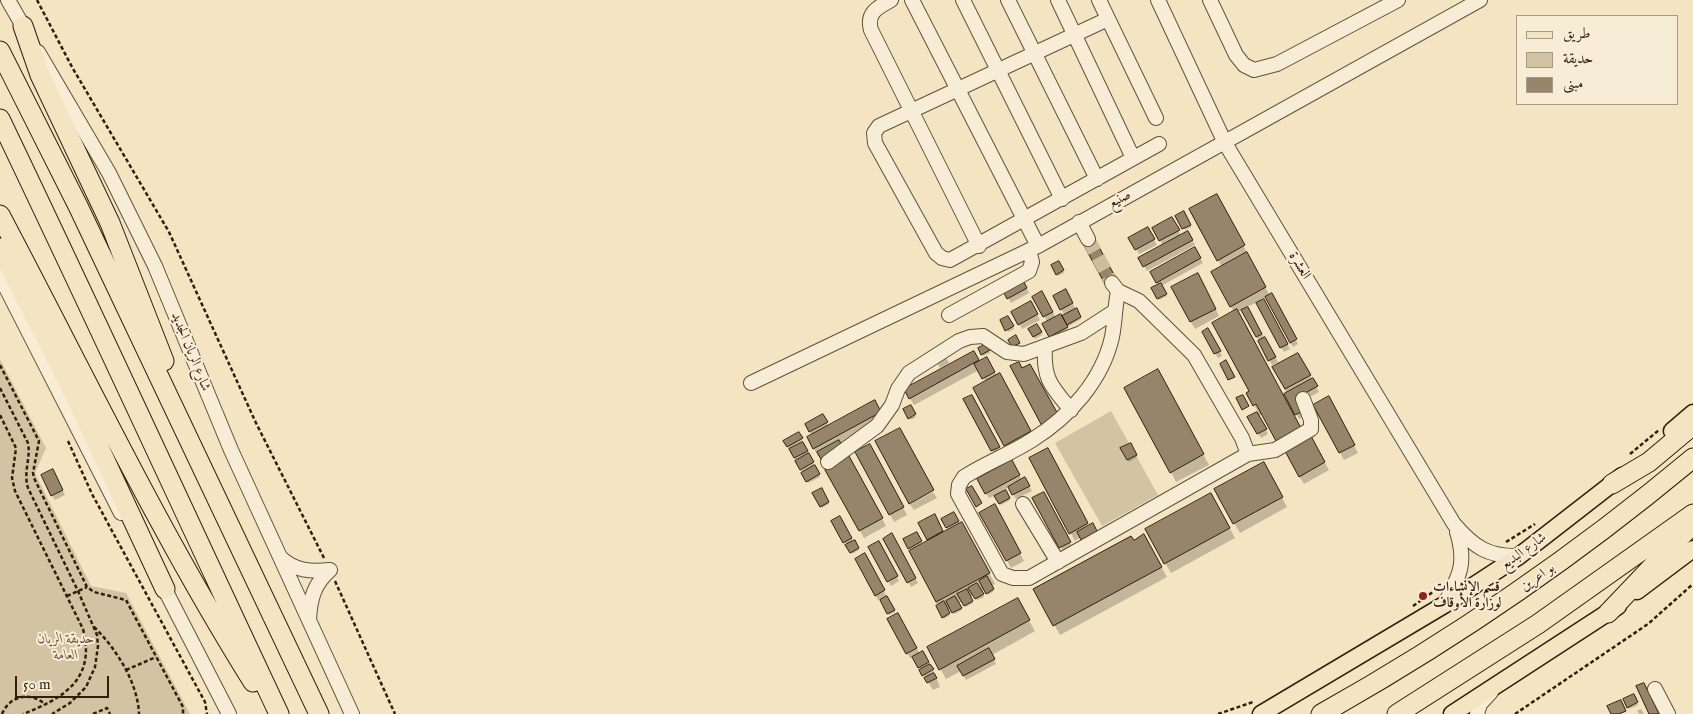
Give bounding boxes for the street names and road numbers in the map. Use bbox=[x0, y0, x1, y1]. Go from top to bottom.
street label: صنيع bbox=[1106, 187, 1134, 213]
street label: العشرة bbox=[1284, 249, 1314, 283]
street label: شارع الريان الجديد bbox=[167, 310, 213, 394]
street label: شارع البديع bbox=[1498, 530, 1550, 574]
street label: بو اعرين bbox=[1518, 560, 1558, 596]

